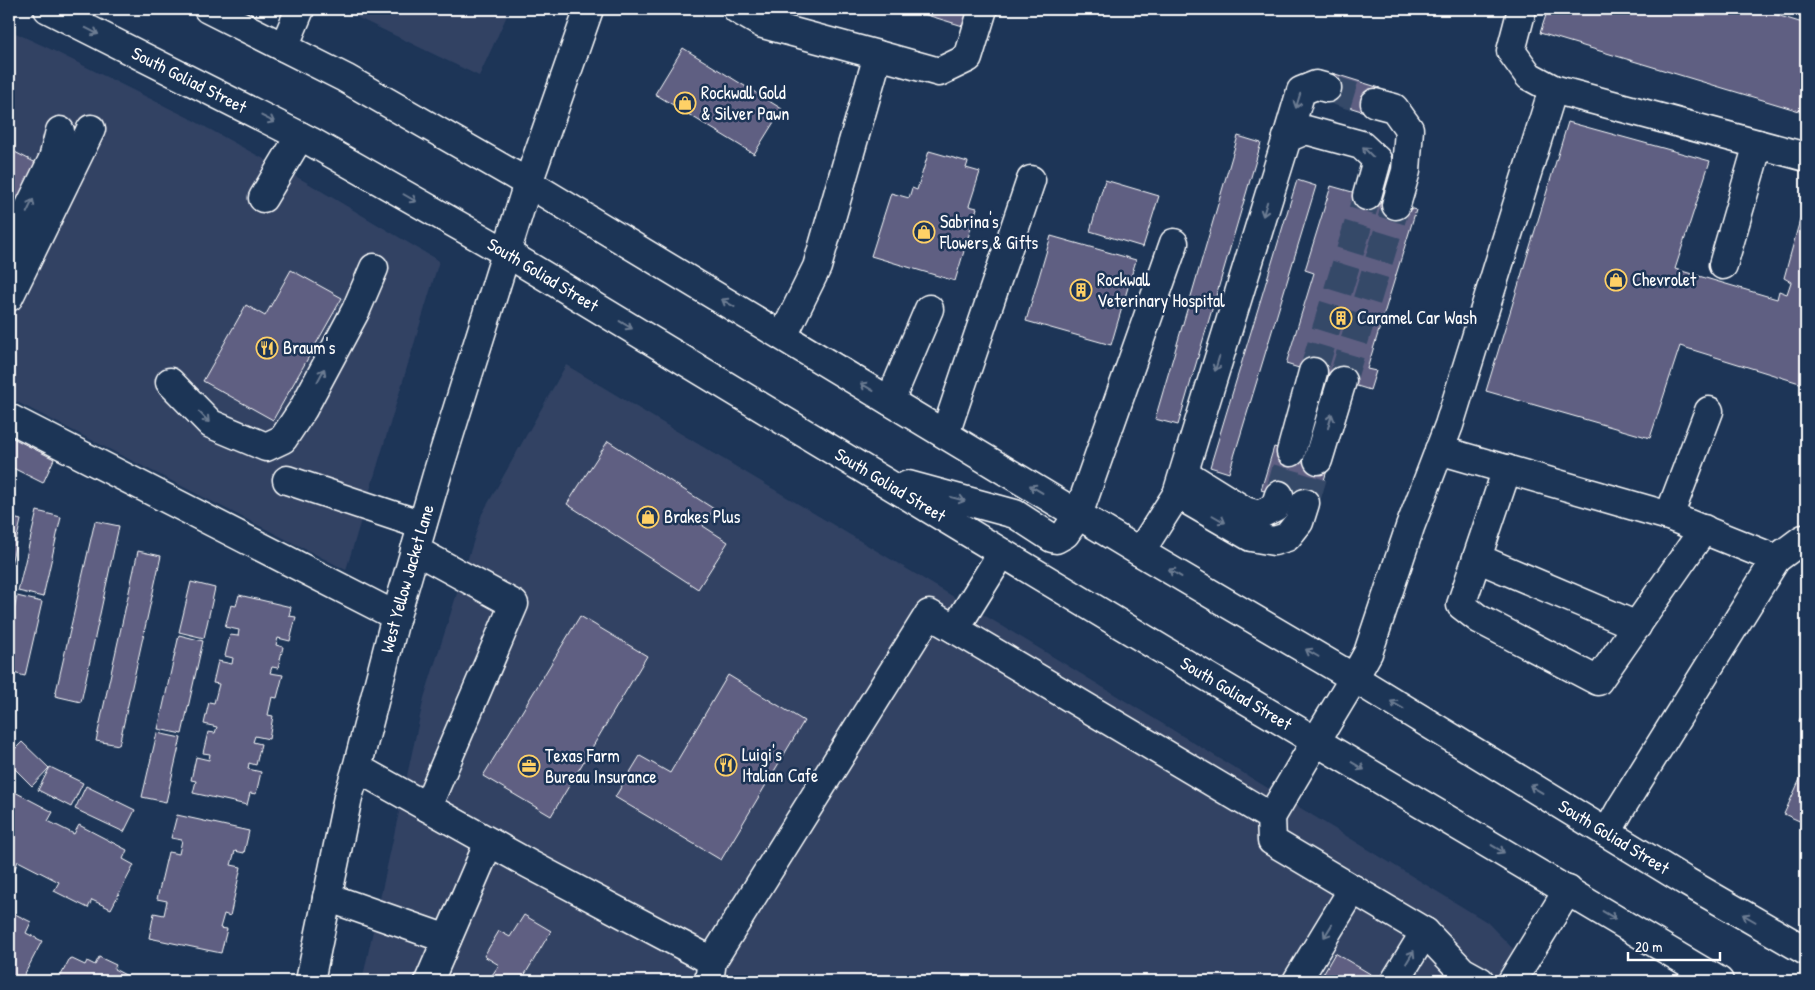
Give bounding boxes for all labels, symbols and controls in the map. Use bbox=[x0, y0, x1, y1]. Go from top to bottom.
one-way arrow bbox=[84, 27, 99, 36]
street label: South Goliad Street bbox=[128, 40, 252, 119]
place label: Rockwall Gold & Silver Pawn bbox=[701, 80, 789, 126]
shop icon: Rockwall Gold & Silver Pawn bbox=[673, 91, 697, 115]
one-way arrow bbox=[1293, 93, 1303, 109]
one-way arrow bbox=[260, 115, 275, 125]
one-way arrow bbox=[1362, 146, 1375, 158]
one-way arrow bbox=[403, 193, 418, 203]
one-way arrow bbox=[26, 199, 35, 214]
one-way arrow bbox=[1260, 201, 1270, 217]
place label: Sabrina's Flowers & Gifts bbox=[939, 209, 1038, 255]
shop icon: Sabrina's Flowers & Gifts bbox=[912, 220, 936, 244]
street label: South Goliad Street bbox=[483, 232, 604, 318]
place label: Rockwall Veterinary Hospital bbox=[1097, 267, 1225, 313]
place label: Chevrolet bbox=[1632, 267, 1697, 292]
shop icon: Chevrolet bbox=[1604, 268, 1628, 292]
building icon: Rockwall Veterinary Hospital bbox=[1069, 278, 1093, 302]
one-way arrow bbox=[722, 297, 736, 307]
place label: Caramel Car Wash bbox=[1357, 305, 1477, 330]
building icon: Caramel Car Wash bbox=[1329, 306, 1353, 330]
one-way arrow bbox=[618, 321, 632, 331]
place label: Braum's bbox=[283, 335, 336, 360]
restaurant icon: Braum's bbox=[255, 336, 279, 360]
one-way arrow bbox=[1212, 356, 1222, 372]
one-way arrow bbox=[317, 369, 327, 383]
one-way arrow bbox=[861, 381, 875, 391]
one-way arrow bbox=[198, 411, 211, 423]
one-way arrow bbox=[1325, 413, 1335, 429]
street label: South Goliad Street bbox=[830, 441, 951, 528]
one-way arrow bbox=[1029, 484, 1043, 494]
one-way arrow bbox=[950, 495, 966, 504]
street label: West Yellow Jacket Lane bbox=[374, 502, 440, 655]
place label: Brakes Plus bbox=[664, 504, 740, 529]
shop icon: Brakes Plus bbox=[636, 505, 660, 529]
one-way arrow bbox=[1212, 514, 1226, 524]
one-way arrow bbox=[1169, 567, 1183, 577]
one-way arrow bbox=[1305, 648, 1319, 658]
street label: South Goliad Street bbox=[1176, 651, 1297, 737]
one-way arrow bbox=[1391, 699, 1405, 709]
place label: Luigi's Italian Cafe bbox=[742, 742, 818, 788]
place label: Texas Farm Bureau Insurance bbox=[545, 743, 657, 789]
restaurant icon: Luigi's Italian Cafe bbox=[714, 753, 738, 777]
office icon: Texas Farm Bureau Insurance bbox=[517, 754, 541, 778]
one-way arrow bbox=[1351, 762, 1365, 772]
one-way arrow bbox=[1529, 784, 1543, 795]
street label: South Goliad Street bbox=[1554, 793, 1675, 881]
one-way arrow bbox=[1491, 844, 1505, 854]
one-way arrow bbox=[1602, 911, 1616, 921]
one-way arrow bbox=[1742, 913, 1756, 923]
one-way arrow bbox=[1322, 923, 1332, 937]
scale bar bbox=[1628, 930, 1720, 962]
text: 20 m bbox=[1635, 936, 1662, 957]
one-way arrow bbox=[1405, 950, 1415, 964]

